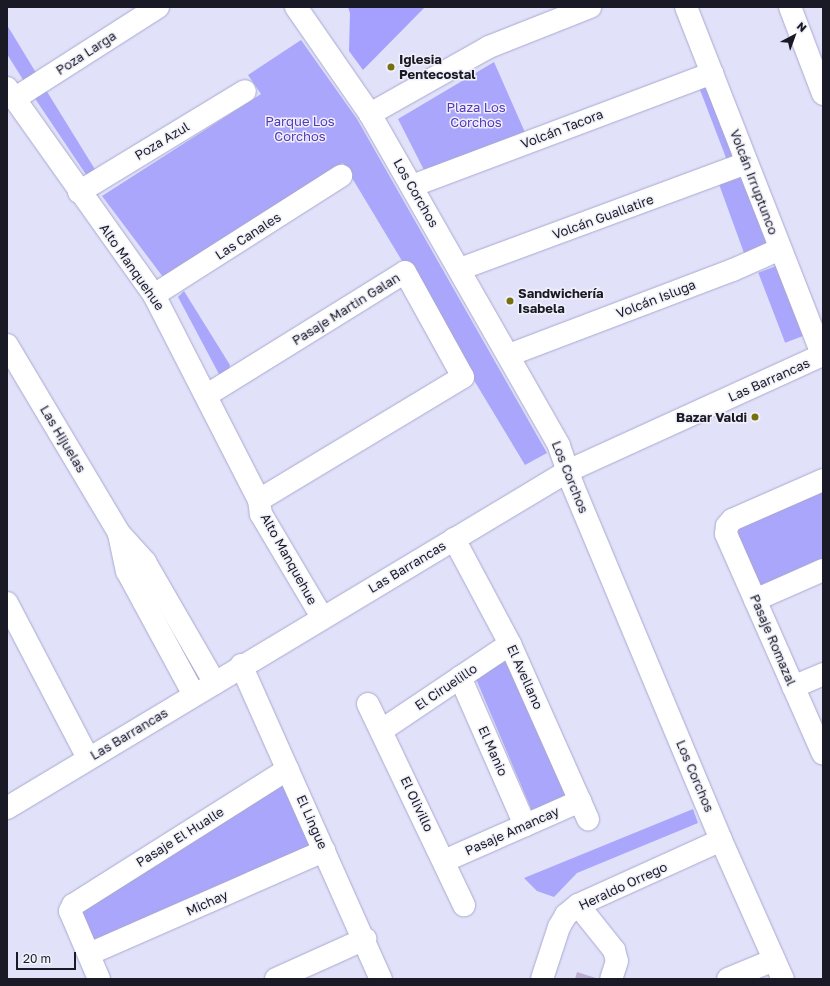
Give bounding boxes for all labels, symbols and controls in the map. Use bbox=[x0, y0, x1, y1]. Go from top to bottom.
north arrow bbox=[774, 16, 814, 56]
text: N bbox=[795, 19, 810, 34]
street label: Poza Larga bbox=[53, 28, 119, 78]
place label: Iglesia Pentecostal bbox=[399, 52, 476, 83]
marker: Iglesia Pentecostal bbox=[386, 62, 396, 72]
park label: Plaza Los Corchos bbox=[446, 100, 506, 131]
street label: Volcán Tacora bbox=[519, 106, 605, 152]
park label: Parque Los Corchos bbox=[265, 114, 335, 145]
street label: Poza Azul bbox=[132, 119, 192, 163]
street label: Volcán Irruptunco bbox=[727, 127, 781, 237]
street label: Los Corchos bbox=[390, 156, 442, 230]
street label: Volcán Guallatire bbox=[550, 191, 656, 243]
street label: Las Canales bbox=[212, 209, 284, 263]
street label: Alto Manquehue bbox=[96, 221, 168, 313]
street label: Pasaje Martin Galan bbox=[289, 270, 403, 348]
street label: Volcán Isluga bbox=[614, 277, 698, 321]
place label: Sandwichería Isabela bbox=[518, 286, 604, 317]
marker: Sandwichería Isabela bbox=[505, 296, 515, 306]
street label: Las Barrancas bbox=[726, 355, 812, 405]
street label: Las Hijuelas bbox=[37, 403, 89, 475]
place label: Bazar Valdi bbox=[676, 409, 747, 425]
marker: Bazar Valdi bbox=[750, 412, 760, 422]
street label: Los Corchos bbox=[548, 439, 592, 515]
street label: Alto Manquehue bbox=[257, 511, 321, 607]
street label: Las Barrancas bbox=[365, 538, 449, 596]
street label: Pasaje Romazal bbox=[747, 592, 799, 688]
street label: El Avellano bbox=[504, 642, 546, 712]
street label: El Ciruelillo bbox=[412, 660, 480, 714]
street label: Las Barrancas bbox=[87, 705, 171, 763]
street label: El Manio bbox=[475, 724, 511, 778]
street label: Los Corchos bbox=[673, 738, 717, 814]
street label: El Olivillo bbox=[397, 774, 437, 834]
street label: El Lingue bbox=[293, 793, 331, 851]
street label: Pasaje Amancay bbox=[463, 803, 561, 859]
street label: Pasaje El Hualle bbox=[133, 804, 227, 870]
street label: Heraldo Orrego bbox=[576, 859, 670, 913]
street label: Michay bbox=[184, 887, 230, 919]
scale bar bbox=[18, 944, 78, 970]
text: 20 m bbox=[23, 951, 51, 966]

